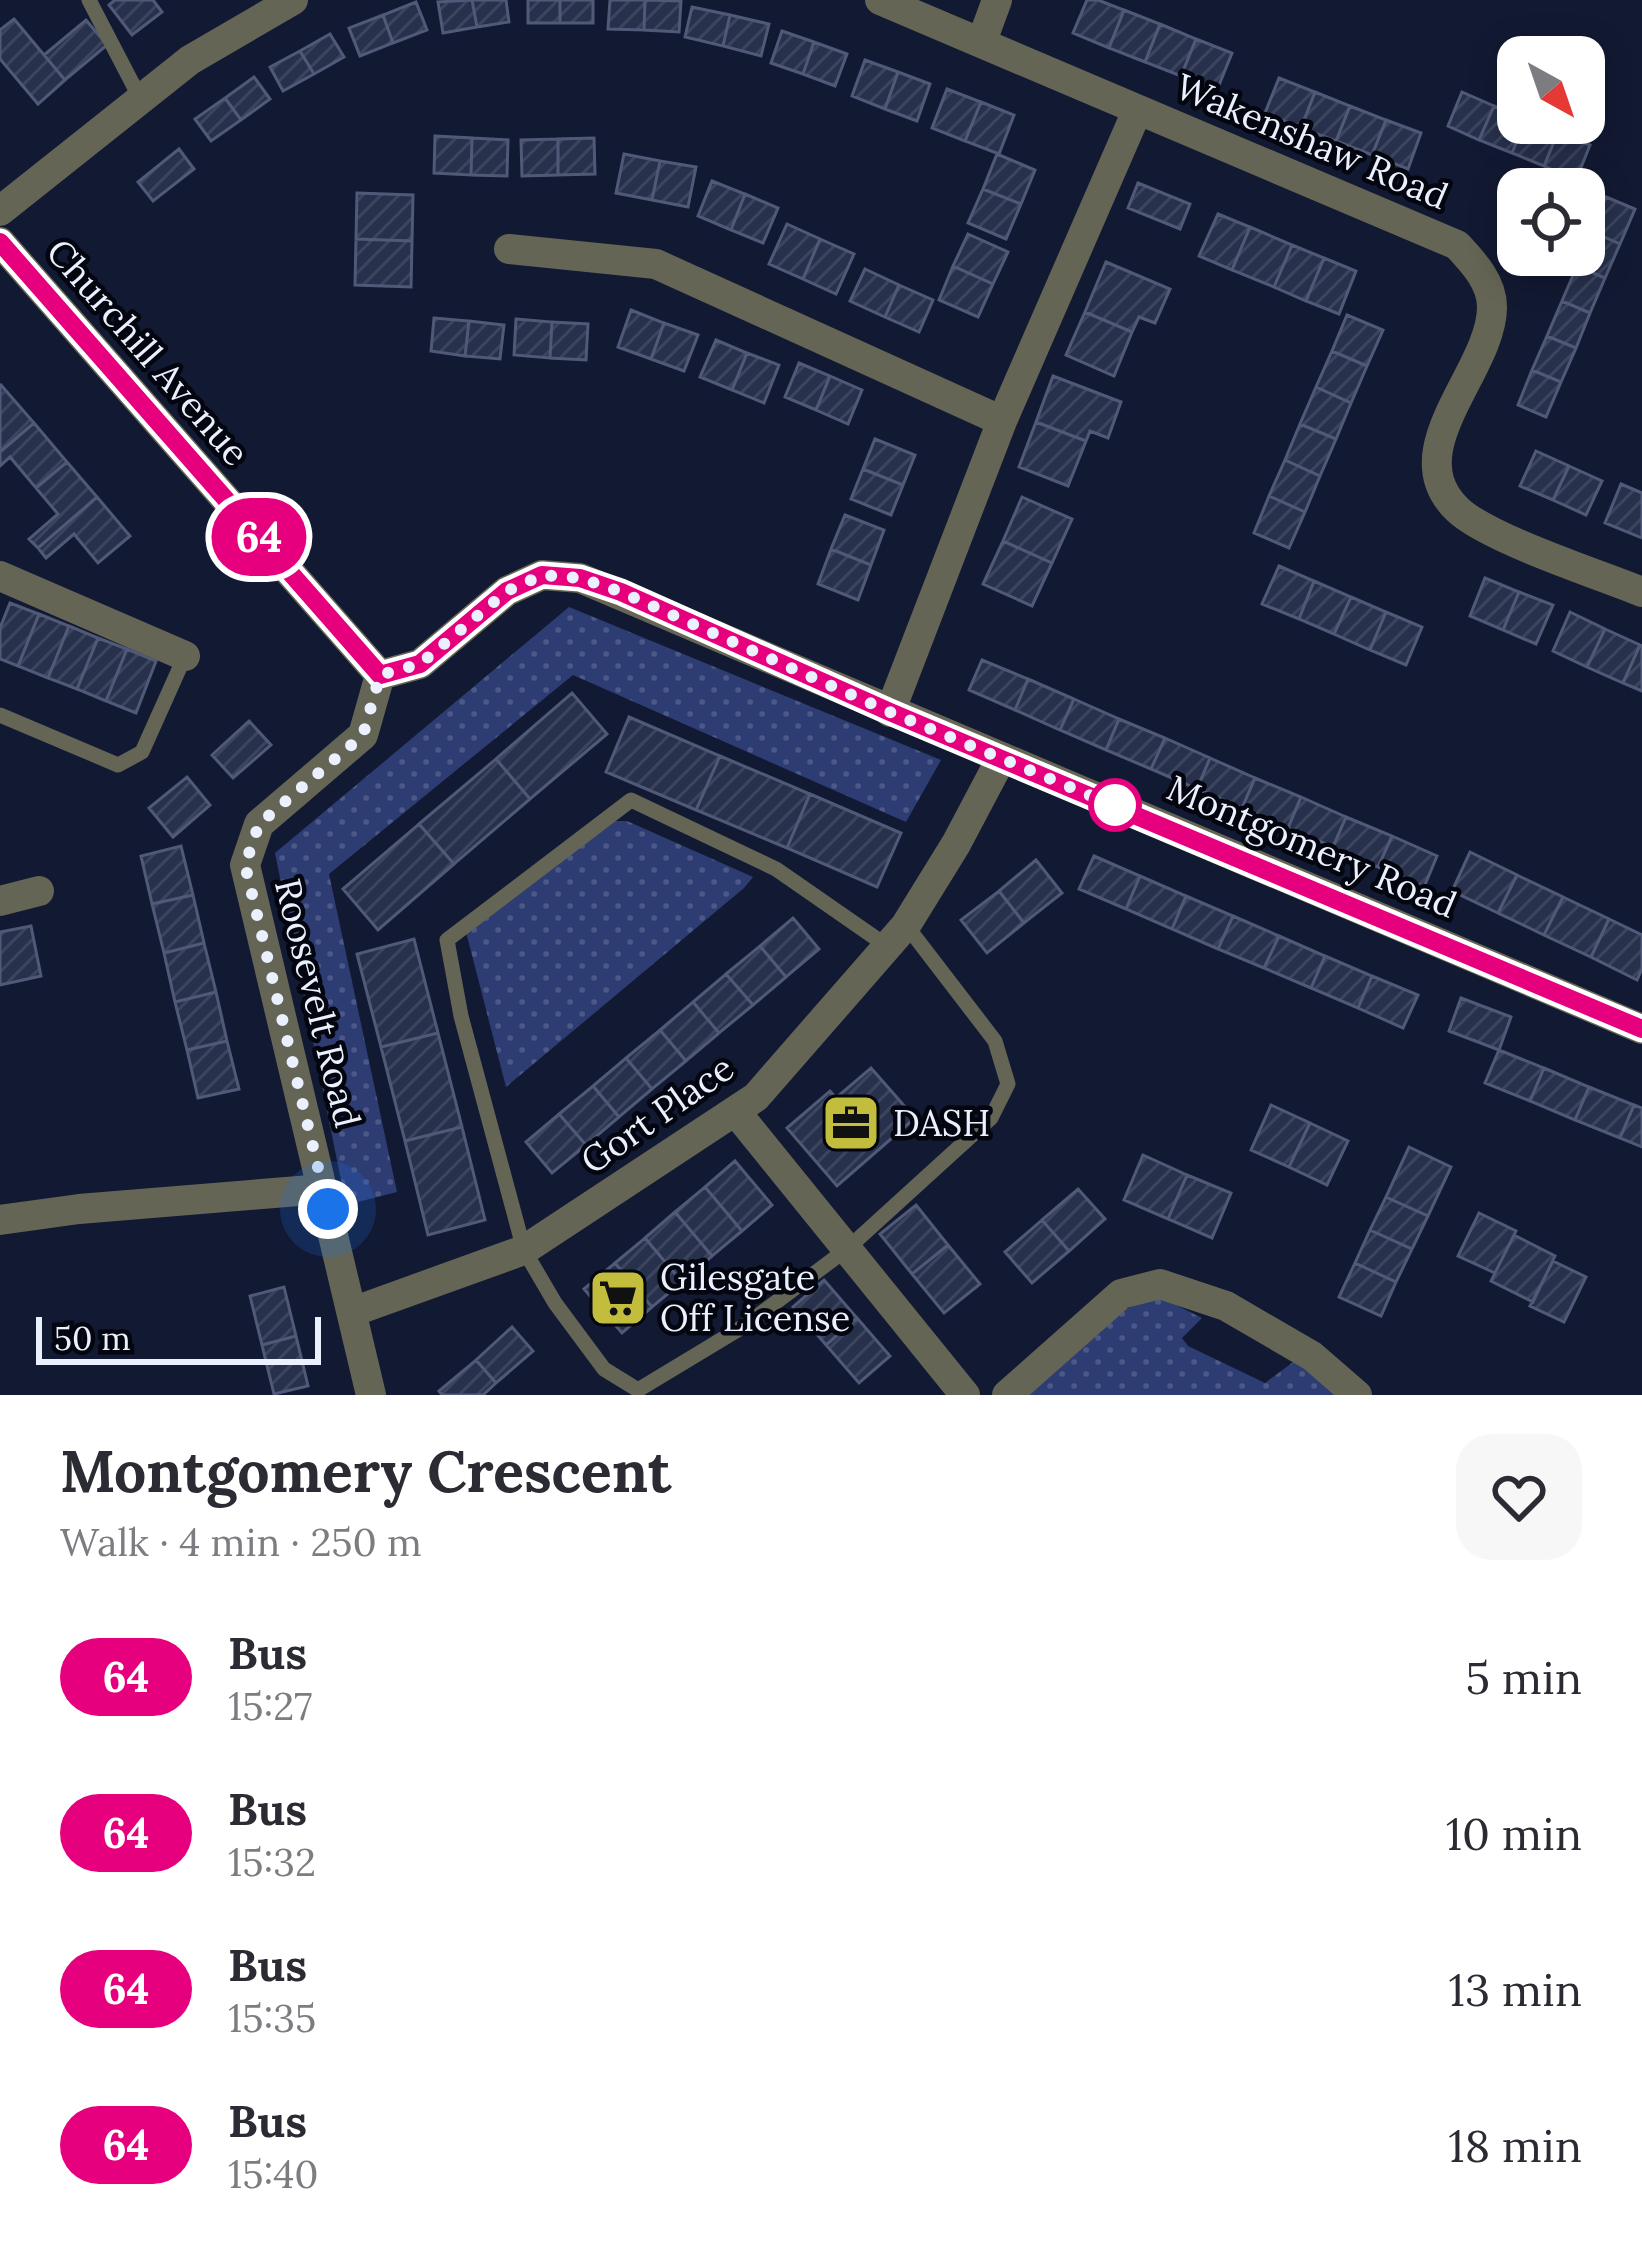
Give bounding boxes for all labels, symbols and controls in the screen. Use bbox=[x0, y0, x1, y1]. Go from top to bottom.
north arrow bbox=[1497, 36, 1605, 144]
map controls bbox=[1497, 36, 1605, 276]
street label: Wakenshaw Road bbox=[1169, 63, 1455, 219]
button: locate bbox=[1497, 168, 1605, 276]
street label: Churchill Avenue bbox=[37, 229, 259, 475]
line badge: 64 bbox=[205, 498, 313, 576]
text: 64 bbox=[235, 510, 283, 564]
street label: Montgomery Road bbox=[1160, 764, 1464, 928]
unlabelled marker bbox=[1090, 780, 1140, 830]
street label: Roosevelt Road bbox=[265, 874, 371, 1132]
street label: Gort Place bbox=[572, 1045, 742, 1183]
office icon: DASH bbox=[820, 1092, 882, 1154]
place label: DASH bbox=[893, 1100, 990, 1146]
your location bbox=[298, 1179, 358, 1239]
place label: Gilesgate Off License bbox=[660, 1254, 850, 1341]
supermarket icon: Gilesgate Off License bbox=[587, 1267, 649, 1329]
scale bar bbox=[36, 1311, 321, 1364]
text: 50 m bbox=[54, 1317, 131, 1359]
button: heart bbox=[1456, 1434, 1582, 1560]
text: Montgomery Crescent bbox=[60, 1435, 671, 1508]
text: Walk · 4 min · 250 m bbox=[60, 1517, 422, 1567]
text: Bus bbox=[228, 1624, 307, 1681]
text: 5 min bbox=[1465, 1649, 1582, 1706]
text: 64 bbox=[102, 1650, 150, 1704]
text: 15:27 bbox=[228, 1681, 312, 1731]
text: Bus bbox=[228, 1780, 307, 1837]
text: 10 min bbox=[1446, 1805, 1582, 1862]
text: 64 bbox=[102, 1806, 150, 1860]
text: 15:32 bbox=[228, 1837, 316, 1887]
text: Bus bbox=[228, 1936, 307, 1993]
text: 13 min bbox=[1449, 1961, 1582, 2018]
text: 64 bbox=[102, 1962, 150, 2016]
text: 15:35 bbox=[228, 1993, 316, 2043]
text: Bus bbox=[228, 2092, 307, 2149]
text: 18 min bbox=[1448, 2117, 1582, 2174]
text: 64 bbox=[102, 2118, 150, 2172]
text: 15:40 bbox=[228, 2149, 319, 2199]

